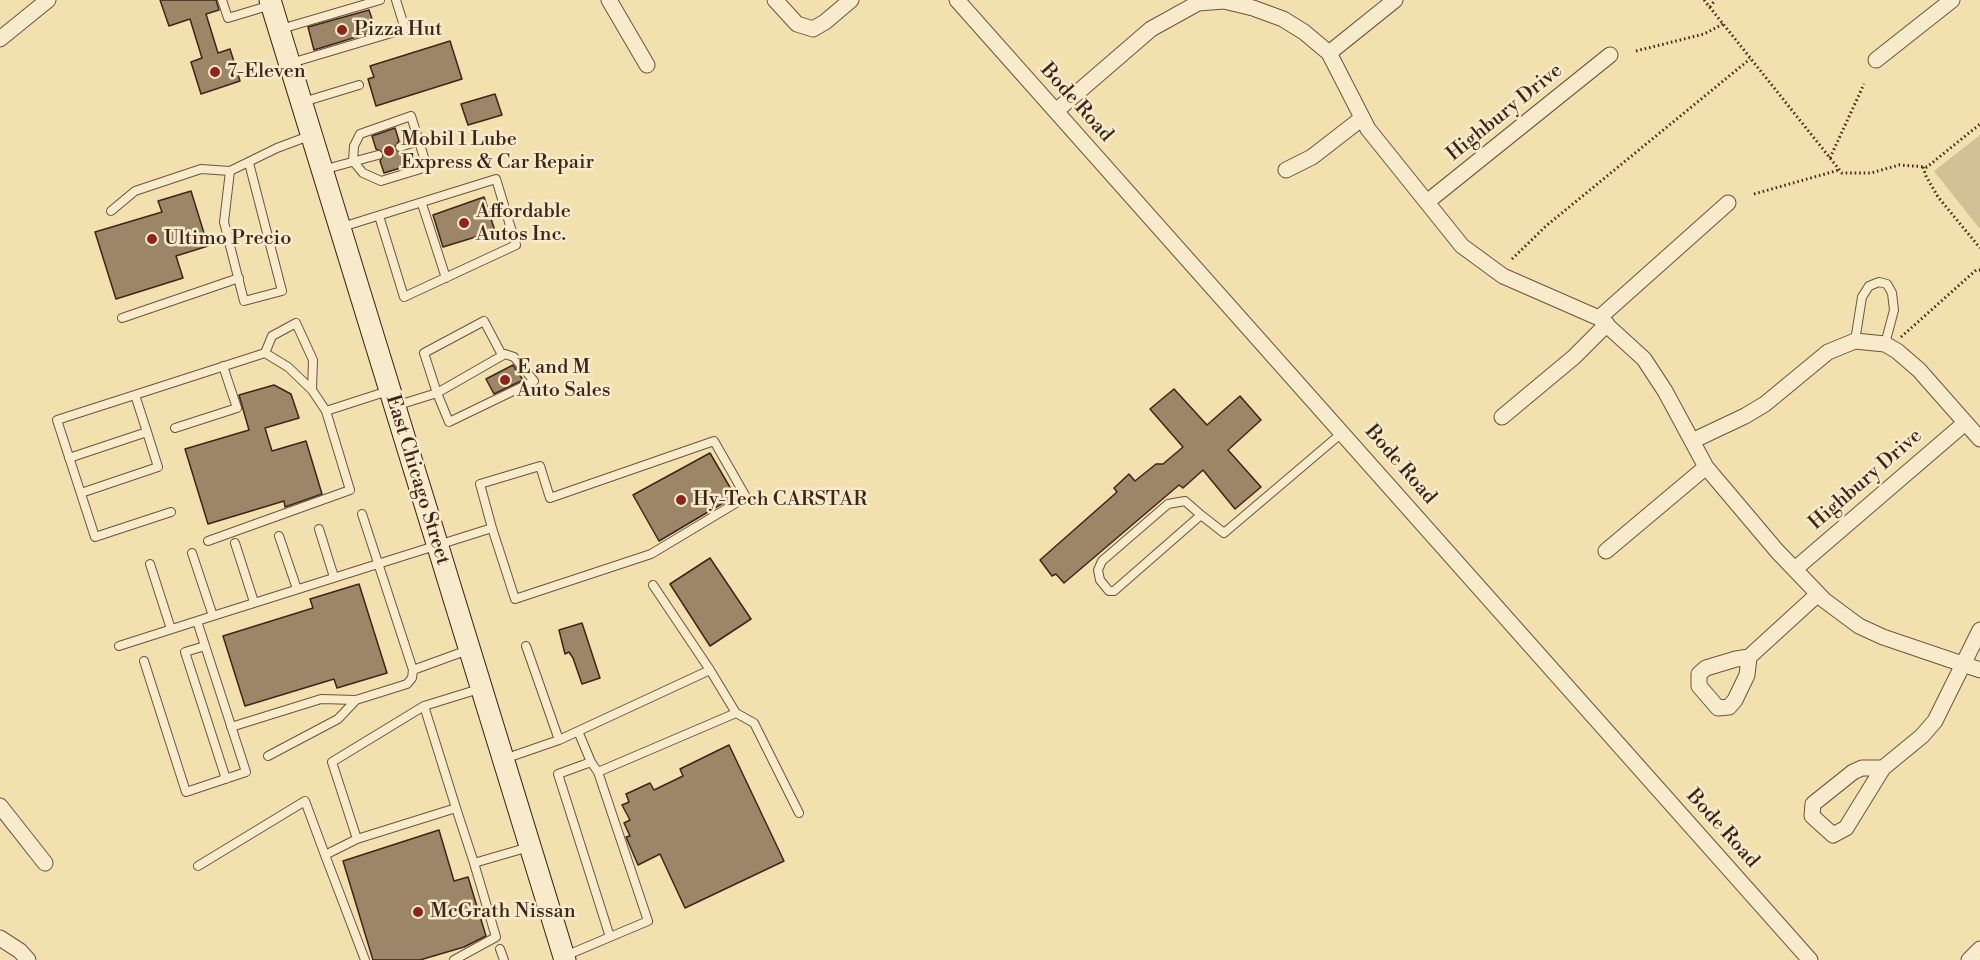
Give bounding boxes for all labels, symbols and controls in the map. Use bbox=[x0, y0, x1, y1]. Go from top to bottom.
place label: Pizza Hut bbox=[354, 18, 442, 42]
marker: Pizza Hut bbox=[335, 23, 349, 37]
street label: Bode Road bbox=[1035, 59, 1117, 147]
street label: Highbury Drive bbox=[1442, 59, 1568, 167]
place label: 7-Eleven bbox=[227, 60, 306, 84]
marker: 7-Eleven bbox=[208, 65, 222, 79]
place label: Mobil 1 Lube Express & Car Repair bbox=[401, 128, 594, 175]
marker: Mobil 1 Lube Express & Car Repair bbox=[382, 144, 396, 158]
place label: Affordable Autos Inc. bbox=[476, 200, 571, 247]
marker: Affordable Autos Inc. bbox=[457, 216, 471, 230]
place label: Ultimo Precio bbox=[164, 227, 291, 251]
marker: Ultimo Precio bbox=[145, 232, 159, 246]
place label: E and M Auto Sales bbox=[517, 356, 611, 403]
marker: E and M Auto Sales bbox=[498, 373, 512, 387]
street label: East Chicago Street bbox=[380, 392, 454, 568]
street label: Bode Road bbox=[1359, 420, 1441, 510]
street label: Highbury Drive bbox=[1805, 424, 1927, 536]
place label: Hy-Tech CARSTAR bbox=[693, 488, 867, 512]
marker: Hy-Tech CARSTAR bbox=[674, 493, 688, 507]
street label: Bode Road bbox=[1681, 785, 1763, 873]
place label: McGrath Nissan bbox=[430, 900, 576, 924]
marker: McGrath Nissan bbox=[411, 905, 425, 919]

